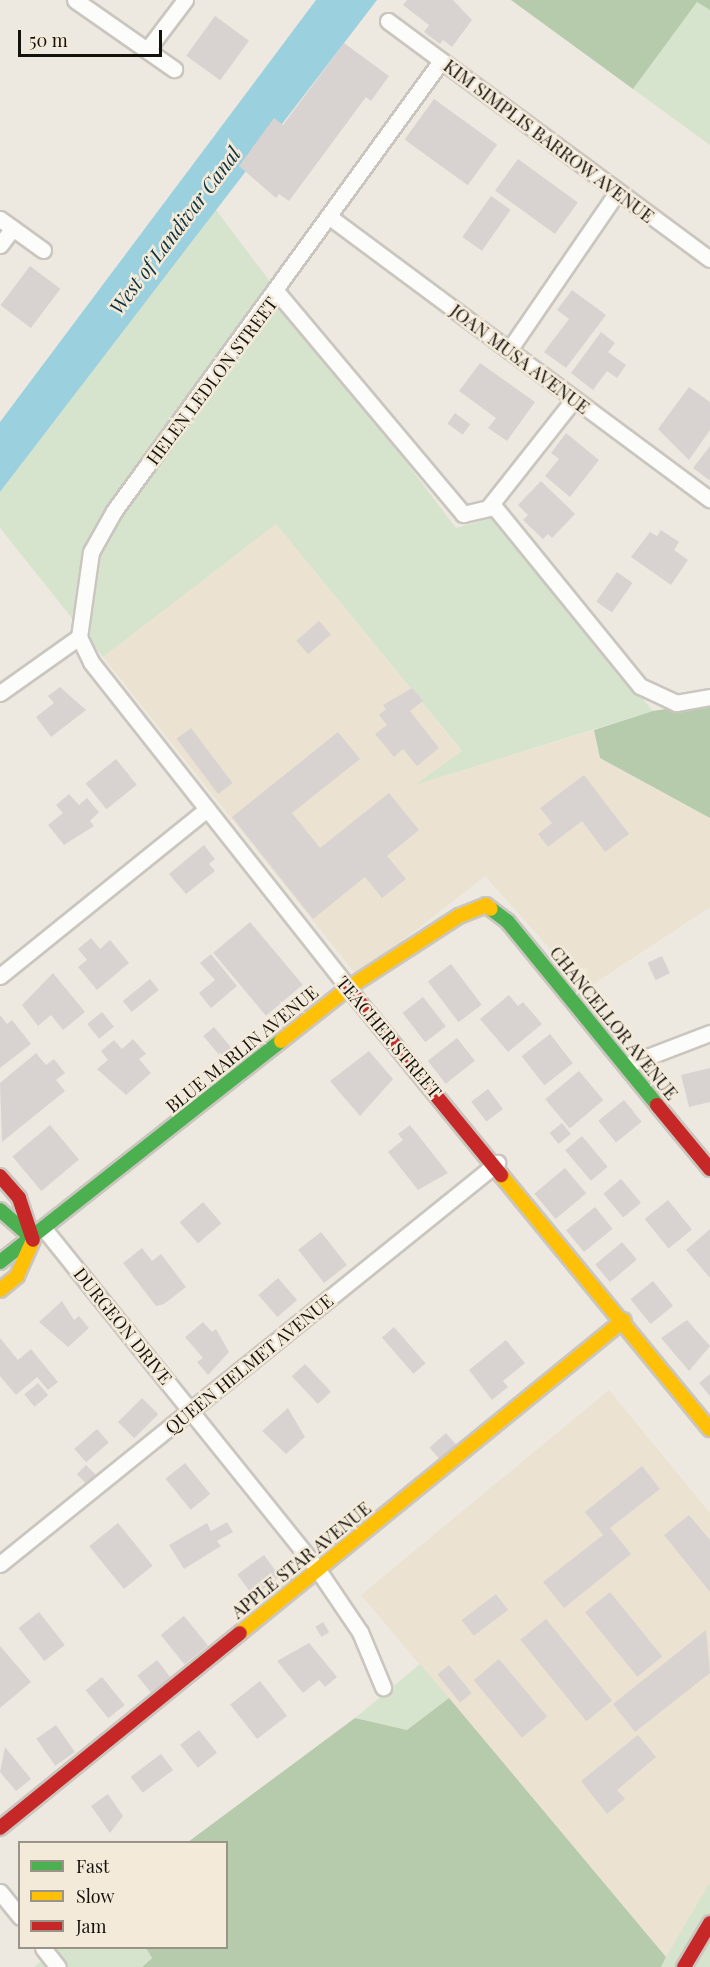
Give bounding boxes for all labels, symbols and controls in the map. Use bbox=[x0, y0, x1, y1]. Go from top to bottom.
scale bar bbox=[21, 18, 165, 56]
text: 50 m bbox=[29, 28, 68, 52]
street label: KIM SIMPLIS BARROW AVENUE bbox=[439, 54, 659, 228]
water label: West of Landivar Canal bbox=[103, 142, 245, 318]
street label: HELEN LEDLON STREET bbox=[142, 293, 282, 469]
street label: JOAN MUSA AVENUE bbox=[446, 300, 594, 418]
street label: CHANCELLOR AVENUE bbox=[545, 942, 683, 1104]
street label: TEACHER STREET bbox=[332, 972, 446, 1102]
street label: BLUE MARLIN AVENUE bbox=[161, 981, 323, 1117]
street label: DURGEON DRIVE bbox=[69, 1263, 177, 1389]
street label: QUEEN HELMET AVENUE bbox=[160, 1289, 338, 1439]
street label: APPLE STAR AVENUE bbox=[227, 1497, 375, 1623]
legend bbox=[18, 1841, 228, 1949]
text: Fast bbox=[76, 1854, 109, 1878]
text: Slow bbox=[76, 1884, 114, 1908]
text: Jam bbox=[76, 1914, 106, 1938]

